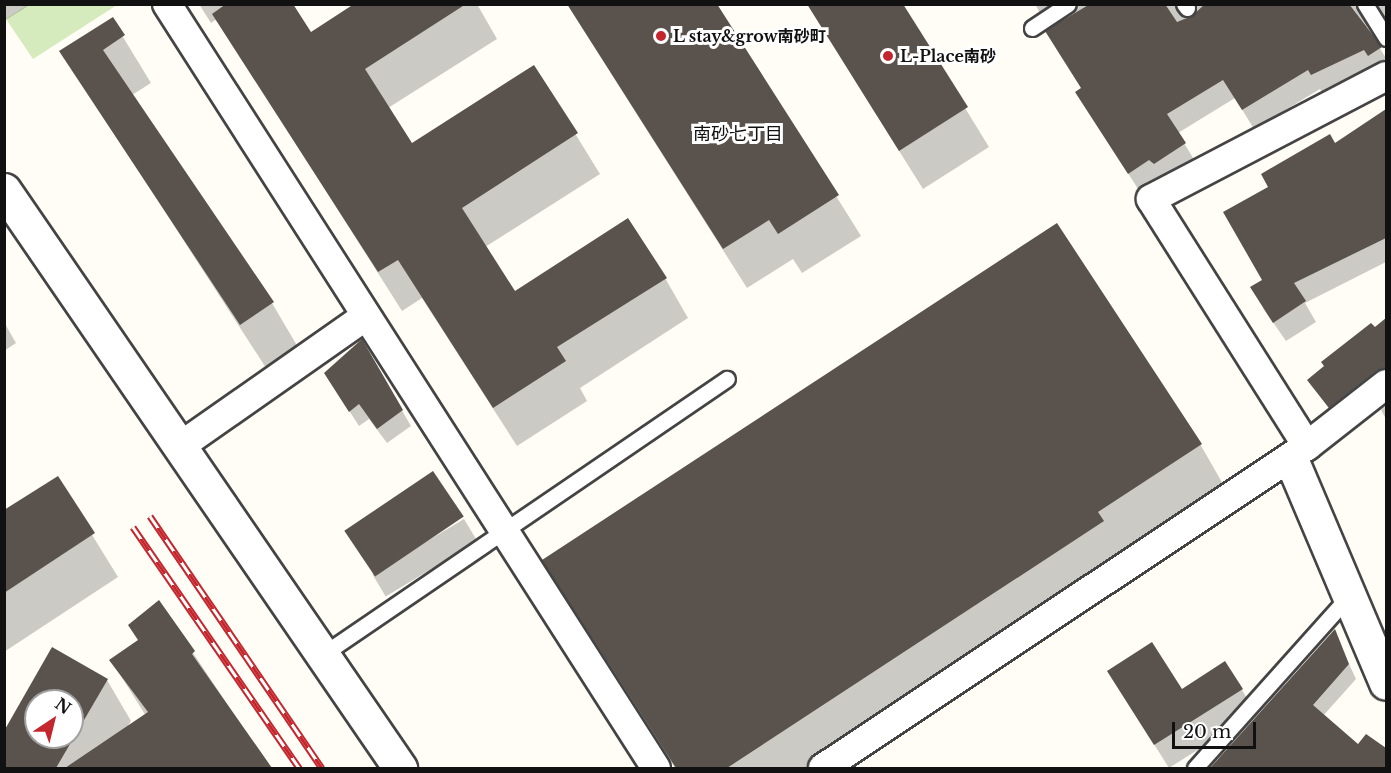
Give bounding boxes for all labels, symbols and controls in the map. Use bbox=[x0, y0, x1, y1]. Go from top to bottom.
place label: L stay&grow南砂町 bbox=[673, 26, 826, 46]
marker: L stay&grow南砂町 bbox=[654, 29, 668, 43]
place label: L-Place南砂 bbox=[900, 46, 996, 66]
marker: L-Place南砂 bbox=[881, 49, 895, 63]
district label: 南砂七丁目 bbox=[693, 123, 783, 145]
north arrow bbox=[24, 689, 84, 749]
text: N bbox=[51, 693, 75, 718]
scale bar bbox=[1175, 710, 1259, 748]
text: 20 m bbox=[1183, 721, 1231, 743]

